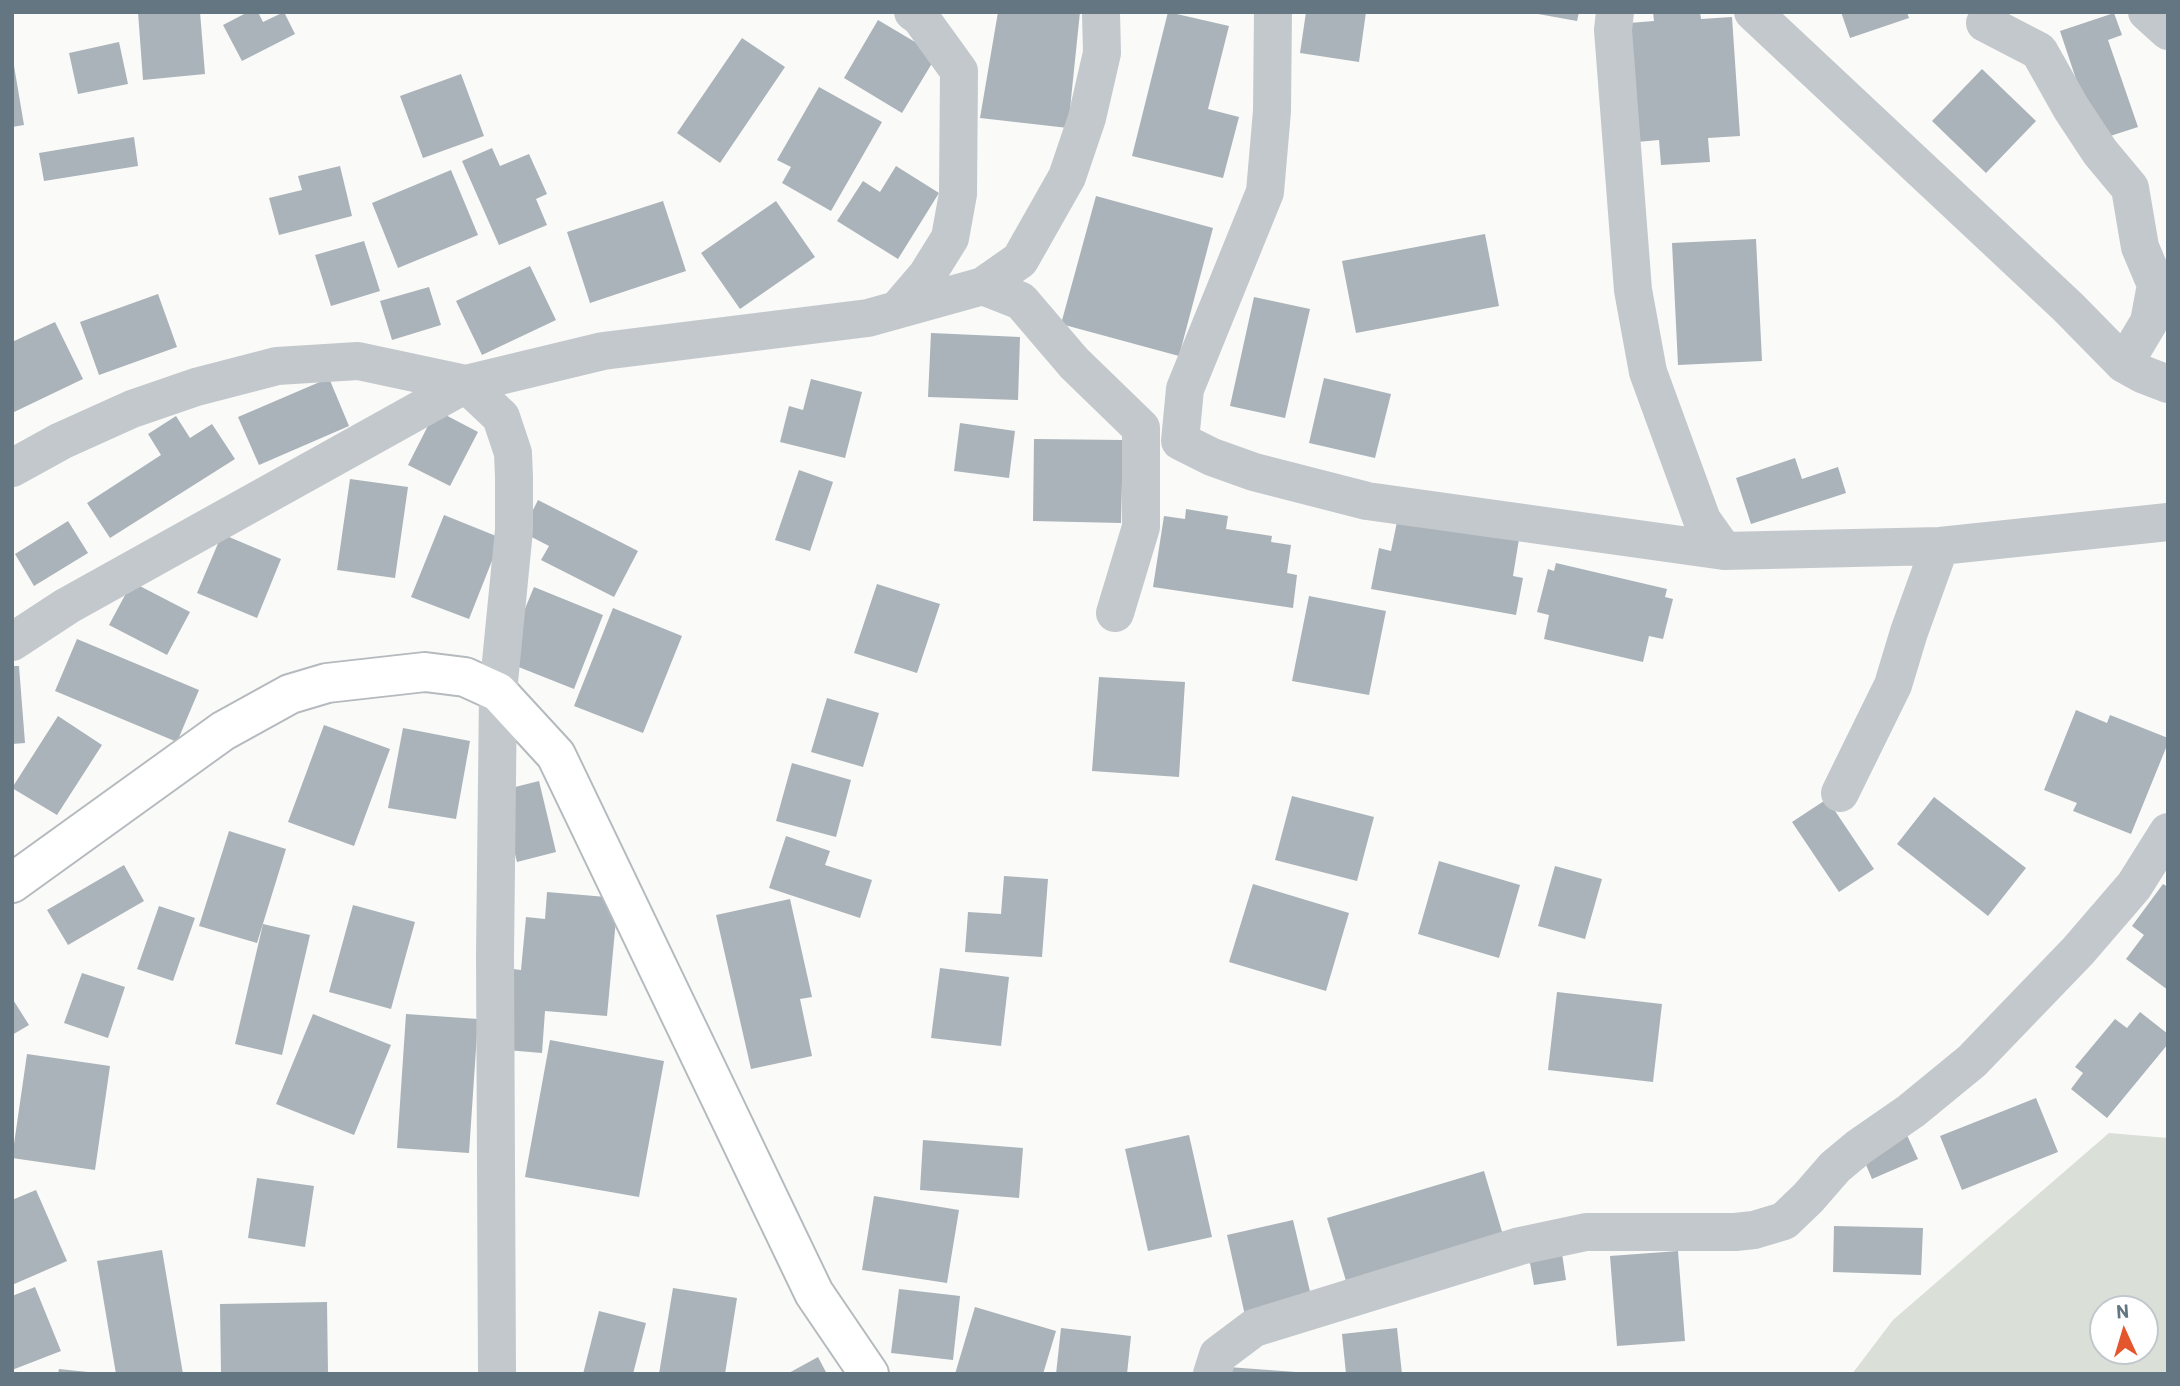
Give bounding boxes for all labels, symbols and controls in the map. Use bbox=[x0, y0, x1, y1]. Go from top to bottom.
north arrow bbox=[2089, 1295, 2159, 1365]
text: N bbox=[2116, 1299, 2130, 1322]

